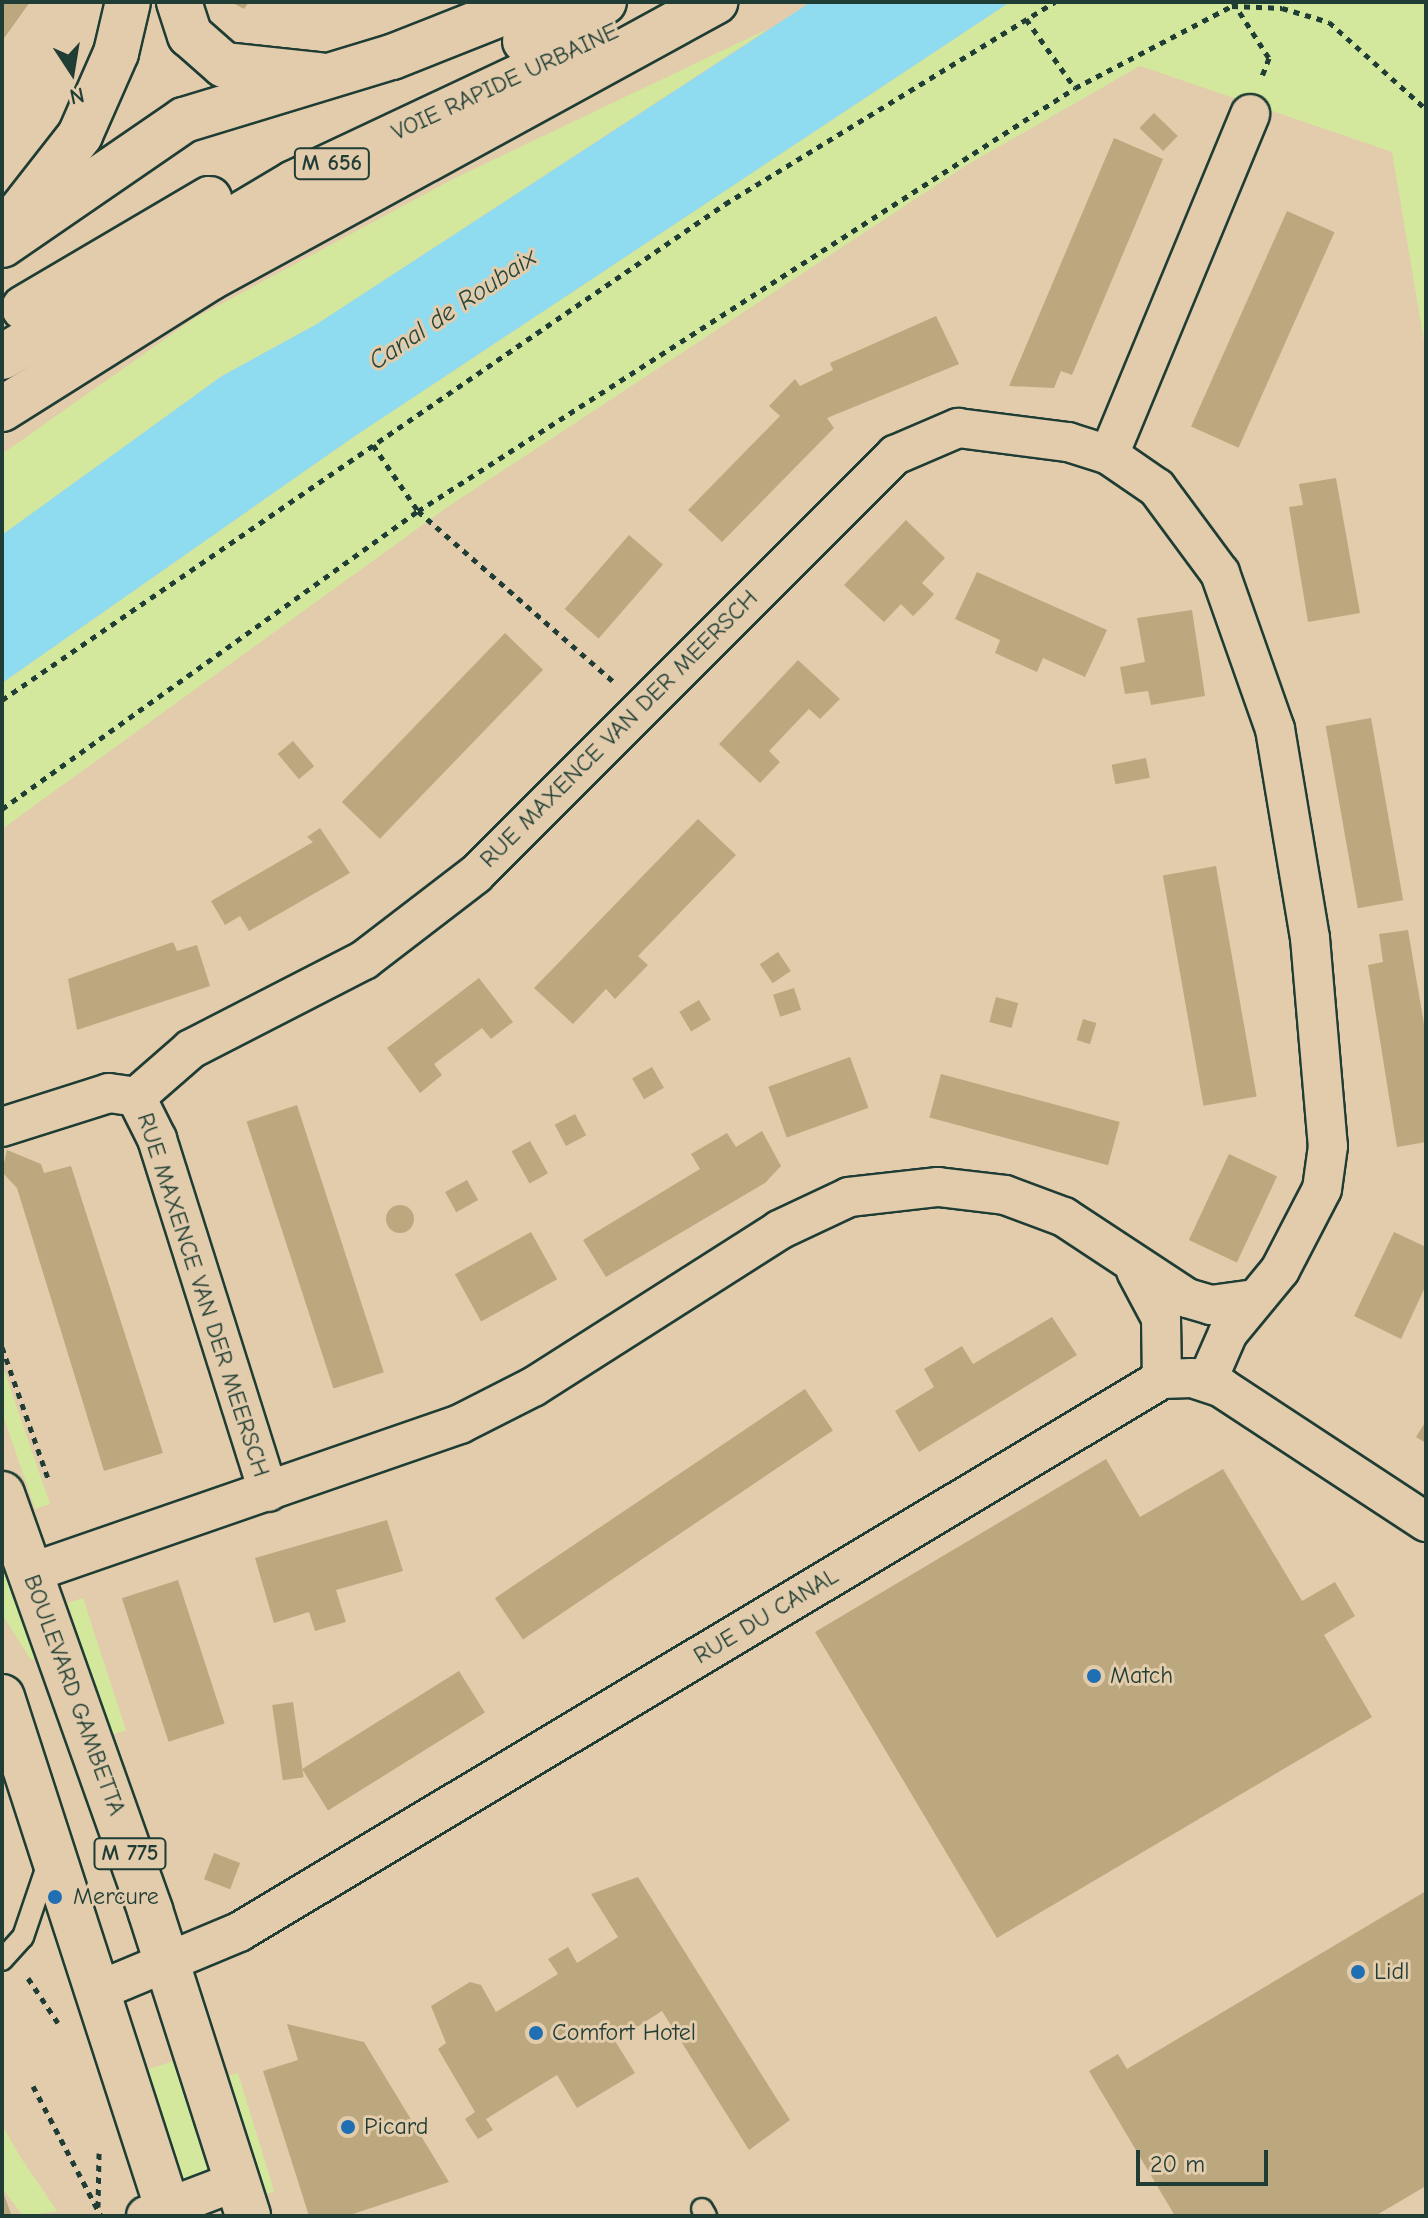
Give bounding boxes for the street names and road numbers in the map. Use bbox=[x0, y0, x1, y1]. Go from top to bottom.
street label: VOIE RAPIDE URBAINE bbox=[387, 17, 623, 147]
road number: M 656 bbox=[292, 146, 372, 182]
street label: RUE MAXENCE VAN DER MEERSCH bbox=[474, 584, 764, 874]
street label: RUE MAXENCE VAN DER MEERSCH bbox=[130, 1109, 276, 1481]
street label: RUE DU CANAL bbox=[689, 1562, 843, 1670]
street label: BOULEVARD GAMBETTA bbox=[17, 1571, 131, 1819]
road number: M 775 bbox=[92, 1836, 168, 1872]

